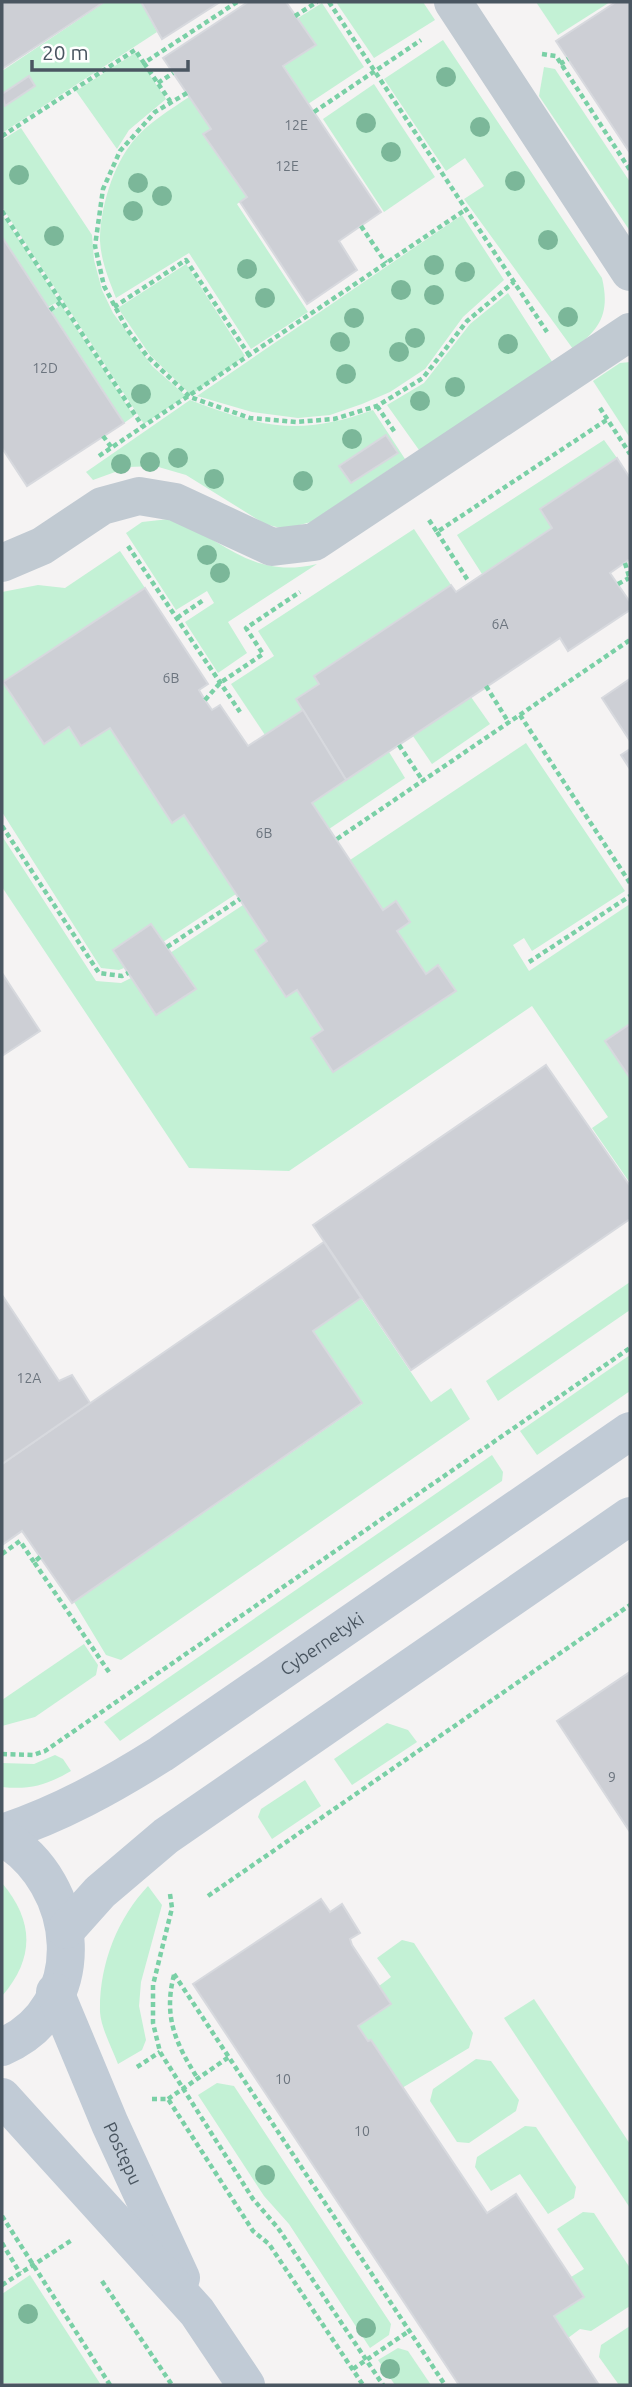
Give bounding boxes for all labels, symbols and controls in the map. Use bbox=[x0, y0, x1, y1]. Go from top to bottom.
scale bar bbox=[32, 28, 187, 72]
text: 20 m bbox=[42, 40, 89, 64]
house number: 12E bbox=[284, 117, 308, 133]
house number: 12E bbox=[275, 158, 299, 174]
house number: 12D bbox=[32, 360, 58, 376]
house number: 6A bbox=[492, 616, 509, 632]
house number: 6B bbox=[163, 670, 179, 686]
house number: 6B bbox=[256, 825, 272, 841]
house number: 12A bbox=[17, 1370, 41, 1386]
street label: Cybernetyki bbox=[276, 1608, 367, 1679]
house number: 9 bbox=[608, 1769, 616, 1785]
house number: 10 bbox=[275, 2071, 291, 2087]
street label: Postępu bbox=[100, 2119, 146, 2188]
house number: 10 bbox=[354, 2123, 370, 2139]

